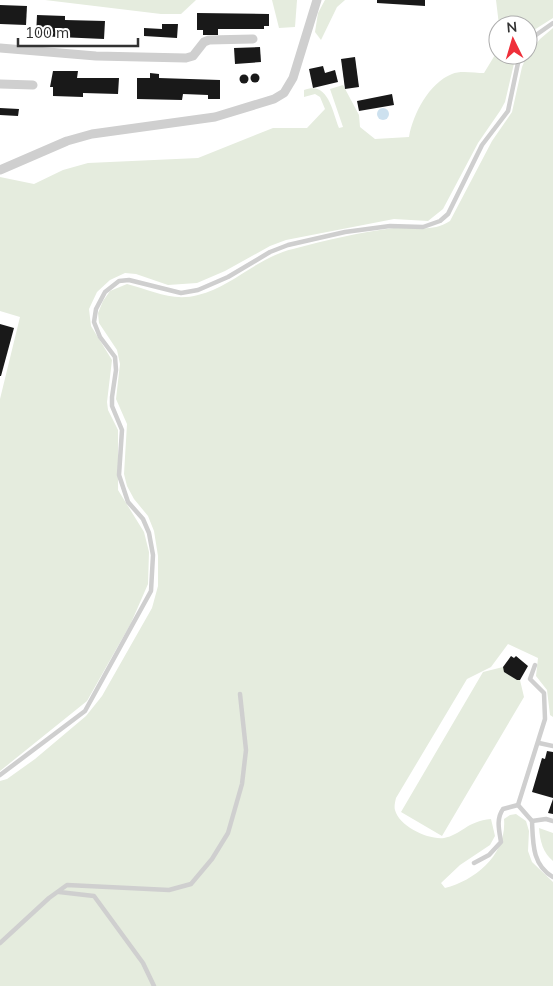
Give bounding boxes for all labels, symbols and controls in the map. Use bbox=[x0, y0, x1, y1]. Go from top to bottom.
scale bar bbox=[18, 15, 138, 47]
north arrow bbox=[488, 15, 538, 65]
text: N bbox=[506, 18, 518, 36]
text: 100 m bbox=[25, 23, 69, 42]

